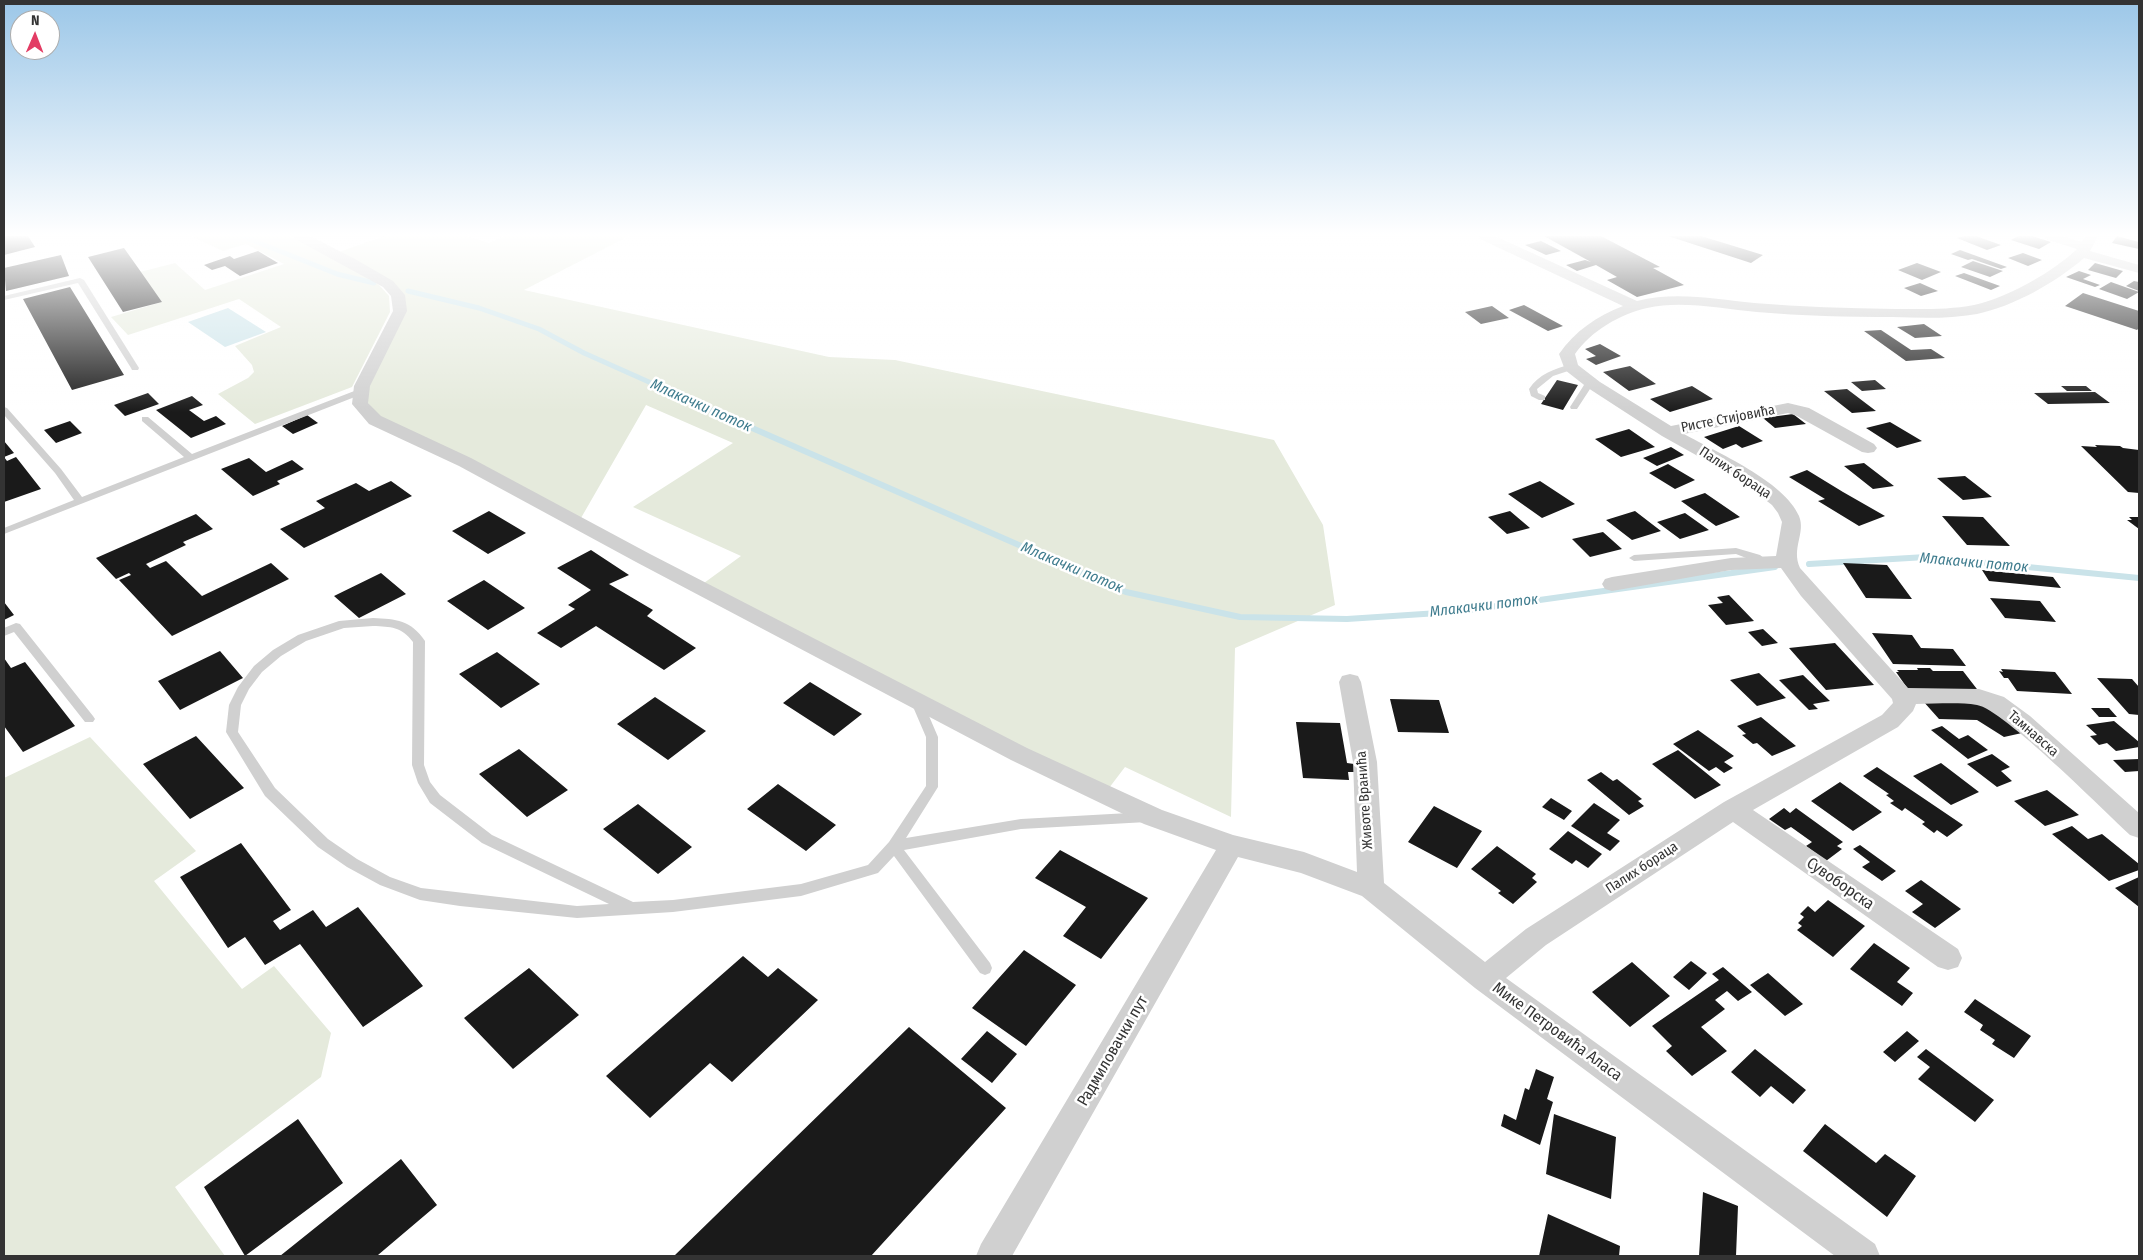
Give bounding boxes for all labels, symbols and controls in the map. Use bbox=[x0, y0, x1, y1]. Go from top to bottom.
north arrow bbox=[10, 10, 60, 60]
text: N bbox=[31, 12, 40, 29]
water label: Млакачки поток bbox=[647, 376, 755, 436]
street label: Ристе Стијовића bbox=[1680, 402, 1776, 436]
street label: Палих бораца bbox=[1696, 443, 1774, 503]
water label: Млакачки поток bbox=[1018, 538, 1126, 598]
water label: Млакачки поток bbox=[1919, 549, 2029, 577]
water label: Млакачки поток bbox=[1429, 590, 1539, 622]
street label: Тамнавска bbox=[2004, 707, 2062, 761]
street label: Животе Вранића bbox=[1353, 750, 1377, 850]
street label: Палих бораца bbox=[1603, 838, 1681, 898]
street label: Сувоборска bbox=[1803, 854, 1877, 914]
street label: Мике Петровића Аласа bbox=[1489, 979, 1625, 1085]
street label: Радмиловачки пут bbox=[1074, 992, 1152, 1110]

